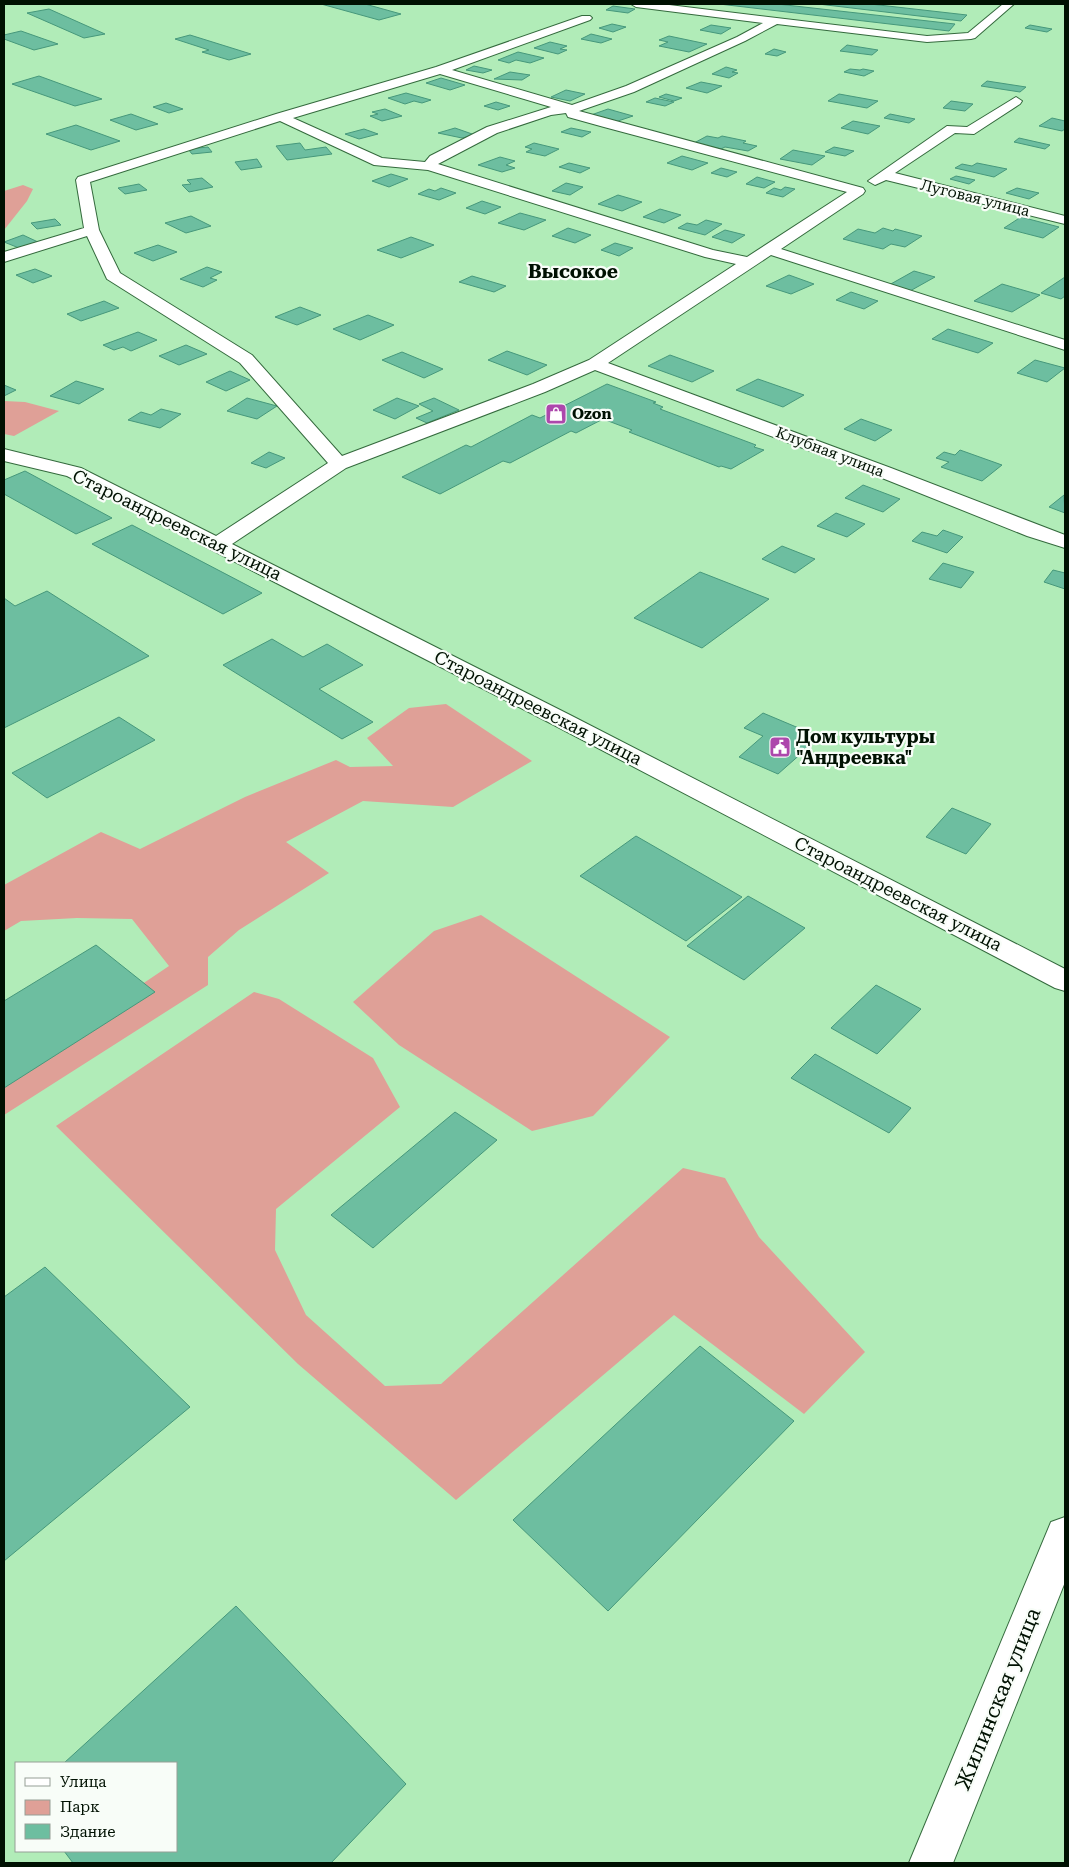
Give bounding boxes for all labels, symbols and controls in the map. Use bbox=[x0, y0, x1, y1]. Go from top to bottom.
street label: Луговая улица bbox=[918, 176, 1032, 220]
district label: Высокое bbox=[528, 260, 618, 283]
shop icon: Ozon bbox=[544, 402, 568, 426]
place label: Ozon bbox=[572, 405, 612, 423]
street label: Клубная улица bbox=[773, 423, 887, 481]
street label: Староандреевская улица bbox=[69, 465, 286, 585]
street label: Староандреевская улица bbox=[431, 646, 646, 769]
place label: Дом культуры "Андреевка" bbox=[796, 726, 935, 768]
public building icon: Дом культуры "Андреевка" bbox=[768, 735, 792, 759]
street label: Староандреевская улица bbox=[791, 832, 1006, 955]
street label: Жилинская улица bbox=[950, 1604, 1046, 1794]
legend bbox=[15, 1762, 178, 1852]
text: Улица bbox=[60, 1773, 106, 1791]
text: Парк bbox=[60, 1798, 100, 1816]
text: Здание bbox=[60, 1823, 116, 1841]

